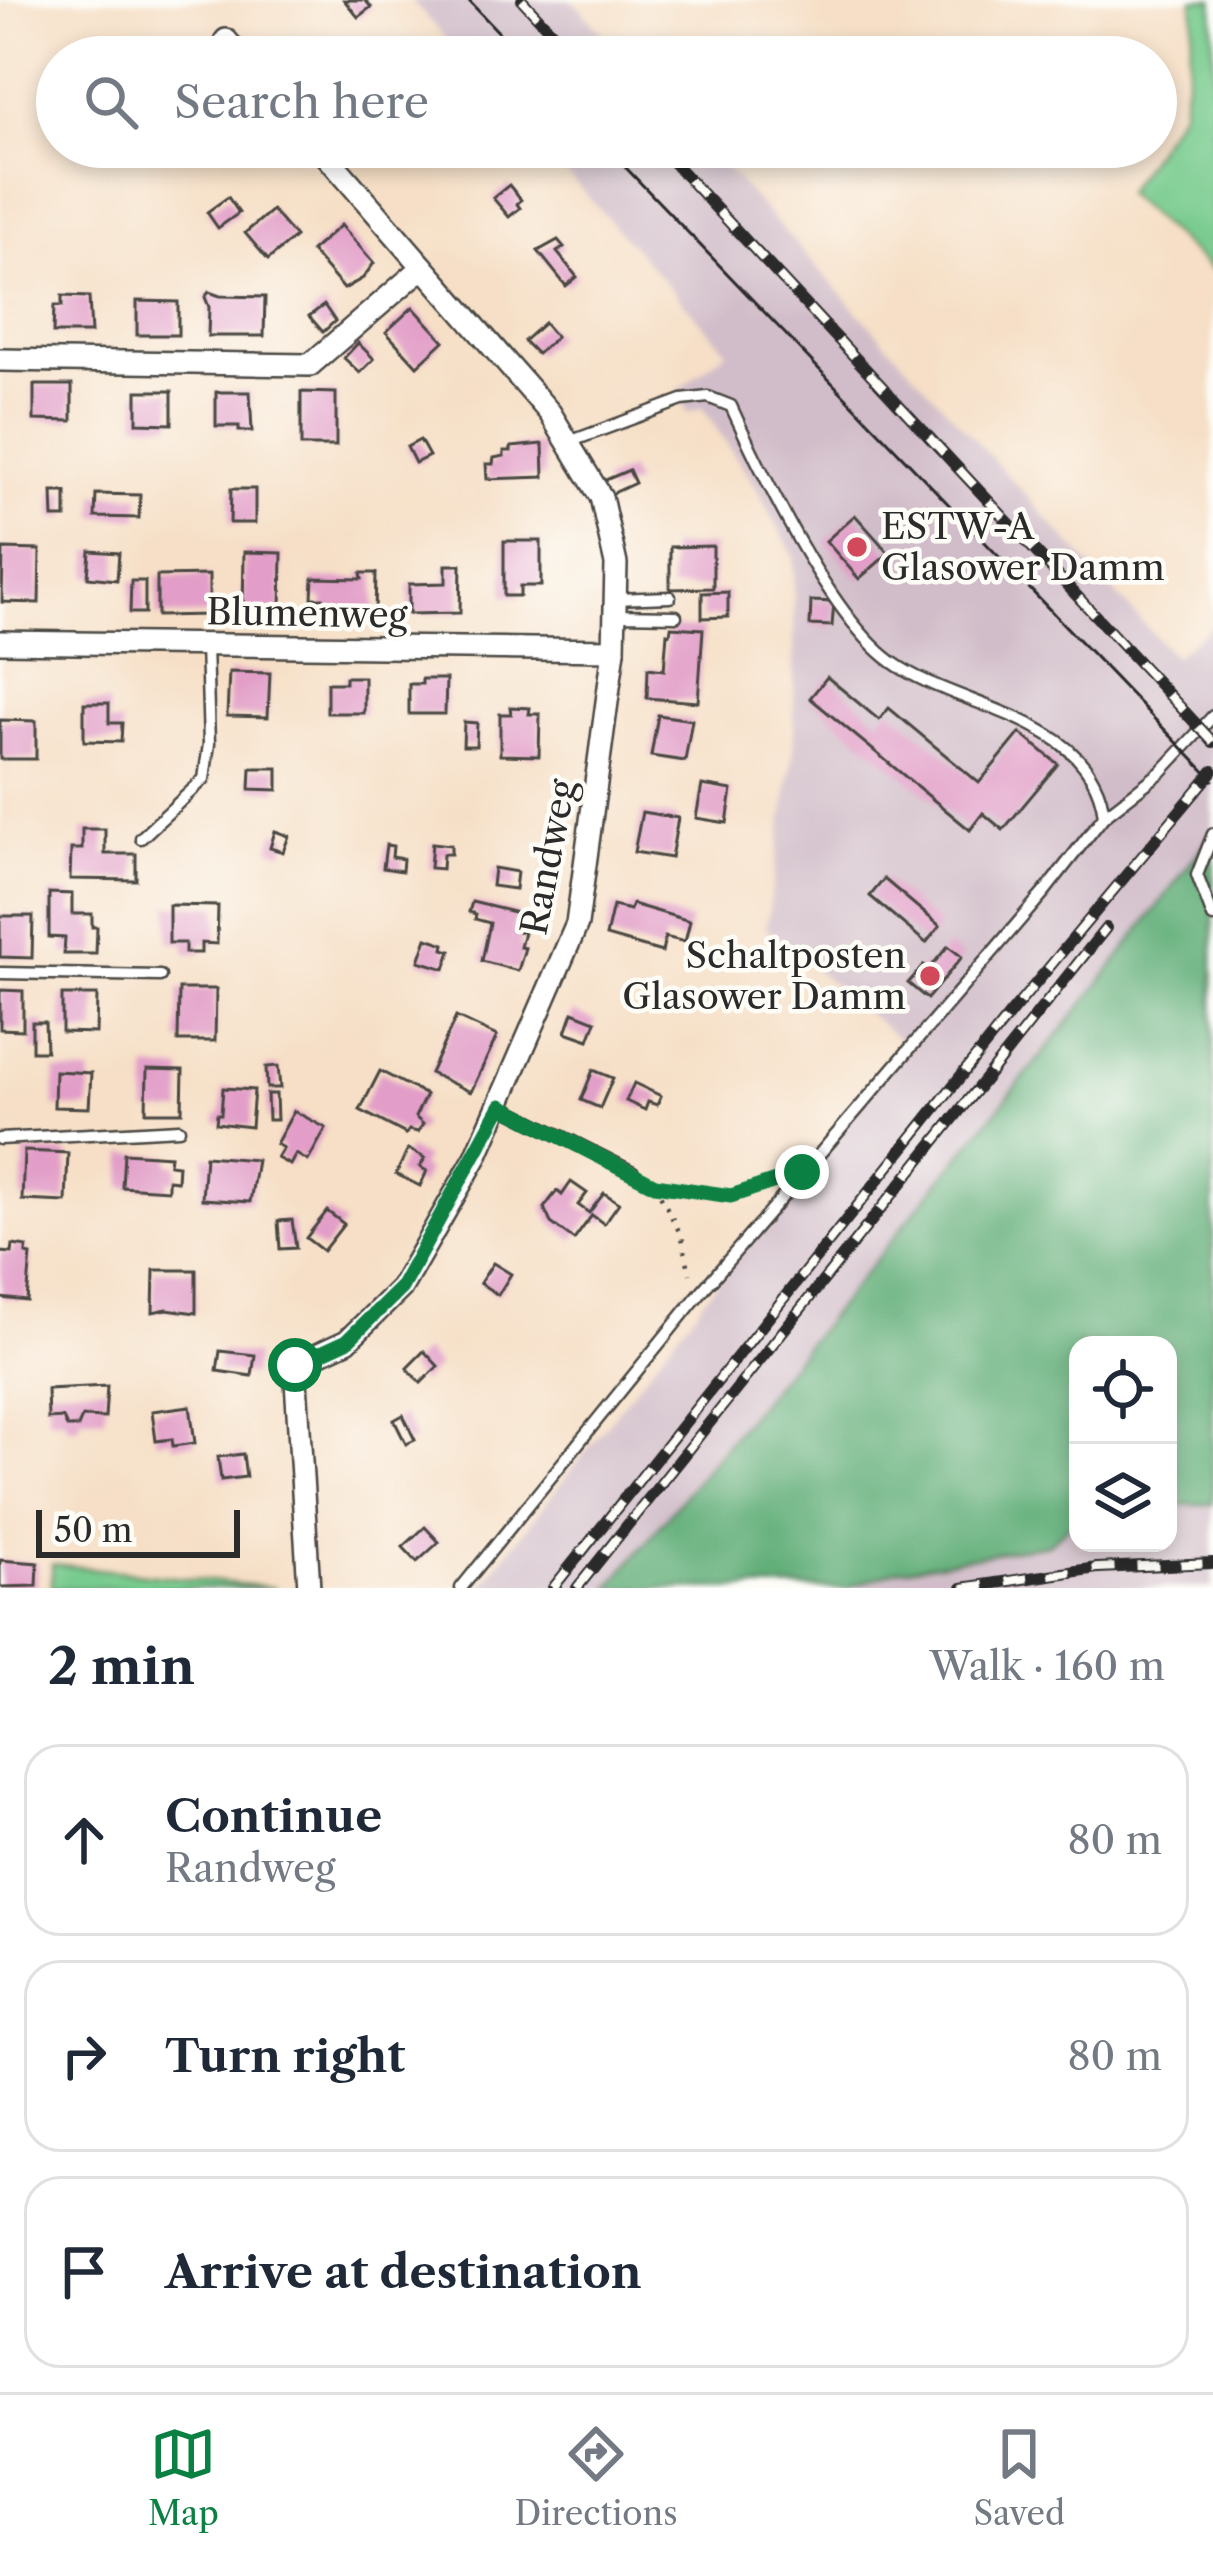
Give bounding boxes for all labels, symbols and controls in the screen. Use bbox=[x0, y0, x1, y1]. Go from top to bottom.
search box bbox=[36, 36, 1177, 168]
icon: search bbox=[78, 69, 144, 135]
text: Search here bbox=[174, 74, 429, 130]
place label: ESTW-A Glasower Damm bbox=[881, 504, 1165, 589]
marker: ESTW-A Glasower Damm bbox=[844, 534, 870, 560]
street label: Blumenweg bbox=[206, 589, 409, 637]
street label: Randweg bbox=[511, 775, 585, 938]
place label: Schaltposten Glasower Damm bbox=[622, 933, 906, 1018]
marker: Schaltposten Glasower Damm bbox=[917, 963, 943, 989]
route end bbox=[775, 1145, 829, 1199]
map controls bbox=[1069, 1336, 1177, 1552]
button: locate bbox=[1069, 1336, 1177, 1444]
route start bbox=[268, 1338, 322, 1392]
button: layers bbox=[1069, 1444, 1177, 1552]
scale bar bbox=[36, 1504, 240, 1557]
text: 50 m bbox=[54, 1510, 132, 1551]
text: 2 min bbox=[48, 1635, 195, 1697]
text: Walk · 160 m bbox=[929, 1642, 1165, 1690]
text: Continue bbox=[165, 1788, 382, 1844]
icon: ahead bbox=[51, 1807, 117, 1873]
text: 80 m bbox=[1067, 1816, 1162, 1864]
text: Randweg bbox=[165, 1844, 336, 1892]
icon: right bbox=[51, 2023, 117, 2089]
text: Turn right bbox=[165, 2028, 405, 2084]
text: 80 m bbox=[1067, 2032, 1162, 2080]
icon: arrive bbox=[51, 2239, 117, 2305]
text: Arrive at destination bbox=[165, 2244, 642, 2300]
tab: Map bbox=[148, 2421, 219, 2534]
tab: Directions bbox=[515, 2421, 678, 2534]
tab: Saved bbox=[973, 2421, 1065, 2534]

